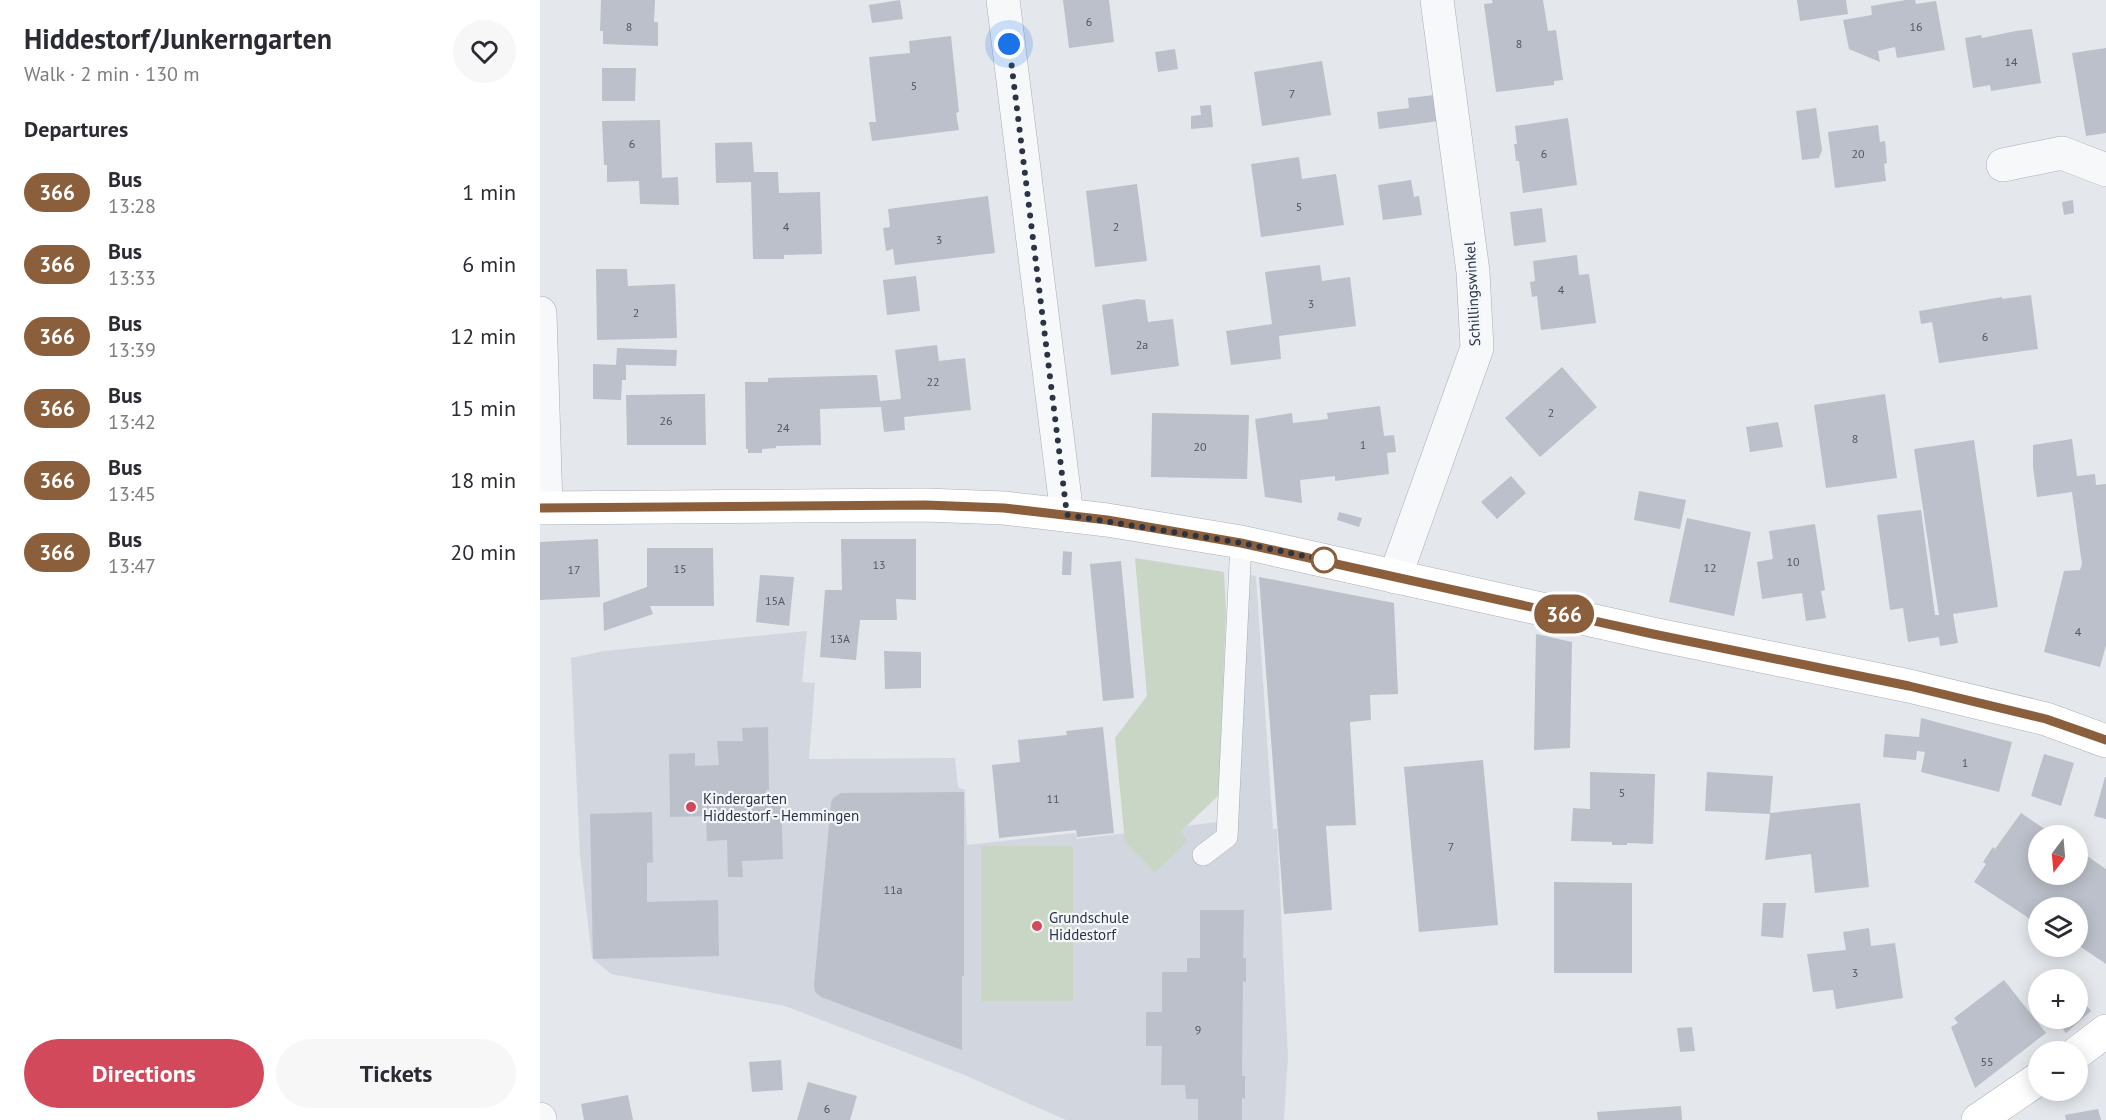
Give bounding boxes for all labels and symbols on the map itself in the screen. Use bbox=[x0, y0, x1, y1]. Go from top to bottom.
house number: 6 bbox=[1086, 14, 1092, 29]
house number: 8 bbox=[626, 19, 632, 34]
house number: 16 bbox=[1909, 19, 1923, 34]
your location bbox=[994, 29, 1024, 59]
house number: 8 bbox=[1516, 36, 1522, 51]
house number: 14 bbox=[2004, 54, 2018, 69]
house number: 5 bbox=[911, 78, 917, 93]
house number: 7 bbox=[1289, 86, 1295, 101]
house number: 6 bbox=[629, 136, 635, 151]
house number: 6 bbox=[1541, 146, 1547, 161]
house number: 20 bbox=[1851, 146, 1865, 161]
house number: 5 bbox=[1296, 199, 1302, 214]
house number: 4 bbox=[783, 219, 790, 234]
house number: 2 bbox=[1113, 219, 1119, 234]
house number: 3 bbox=[936, 232, 942, 247]
street label: Schillingswinkel bbox=[1460, 241, 1484, 347]
house number: 4 bbox=[1558, 282, 1565, 297]
house number: 3 bbox=[1308, 296, 1314, 311]
house number: 2 bbox=[633, 305, 639, 320]
house number: 6 bbox=[1982, 329, 1988, 344]
house number: 2a bbox=[1136, 337, 1148, 352]
house number: 22 bbox=[926, 374, 940, 389]
house number: 2 bbox=[1548, 405, 1554, 420]
house number: 26 bbox=[659, 413, 673, 428]
house number: 24 bbox=[776, 420, 790, 435]
house number: 8 bbox=[1852, 431, 1858, 446]
house number: 1 bbox=[1360, 437, 1366, 452]
house number: 20 bbox=[1193, 439, 1207, 454]
unlabelled marker bbox=[1311, 547, 1337, 573]
house number: 10 bbox=[1786, 554, 1800, 569]
house number: 13 bbox=[872, 557, 886, 572]
house number: 12 bbox=[1703, 560, 1717, 575]
house number: 15 bbox=[673, 561, 687, 576]
house number: 17 bbox=[567, 562, 581, 577]
house number: 15A bbox=[765, 593, 785, 608]
line badge: 366 bbox=[1530, 594, 1598, 634]
house number: 4 bbox=[2075, 624, 2082, 639]
house number: 13A bbox=[830, 631, 850, 646]
house number: 1 bbox=[1962, 755, 1968, 770]
house number: 5 bbox=[1619, 785, 1625, 800]
place label: Kindergarten Hiddestorf - Hemmingen bbox=[703, 789, 859, 825]
house number: 11 bbox=[1046, 791, 1060, 806]
marker: Kindergarten Hiddestorf - Hemmingen bbox=[684, 800, 698, 814]
north arrow bbox=[2028, 825, 2088, 885]
house number: 7 bbox=[1448, 839, 1454, 854]
house number: 11a bbox=[883, 882, 903, 897]
place label: Grundschule Hiddestorf bbox=[1049, 908, 1129, 944]
marker: Grundschule Hiddestorf bbox=[1030, 919, 1044, 933]
house number: 3 bbox=[1852, 965, 1858, 980]
house number: 9 bbox=[1195, 1022, 1201, 1037]
house number: 55 bbox=[1980, 1054, 1994, 1069]
house number: 6 bbox=[824, 1101, 830, 1116]

